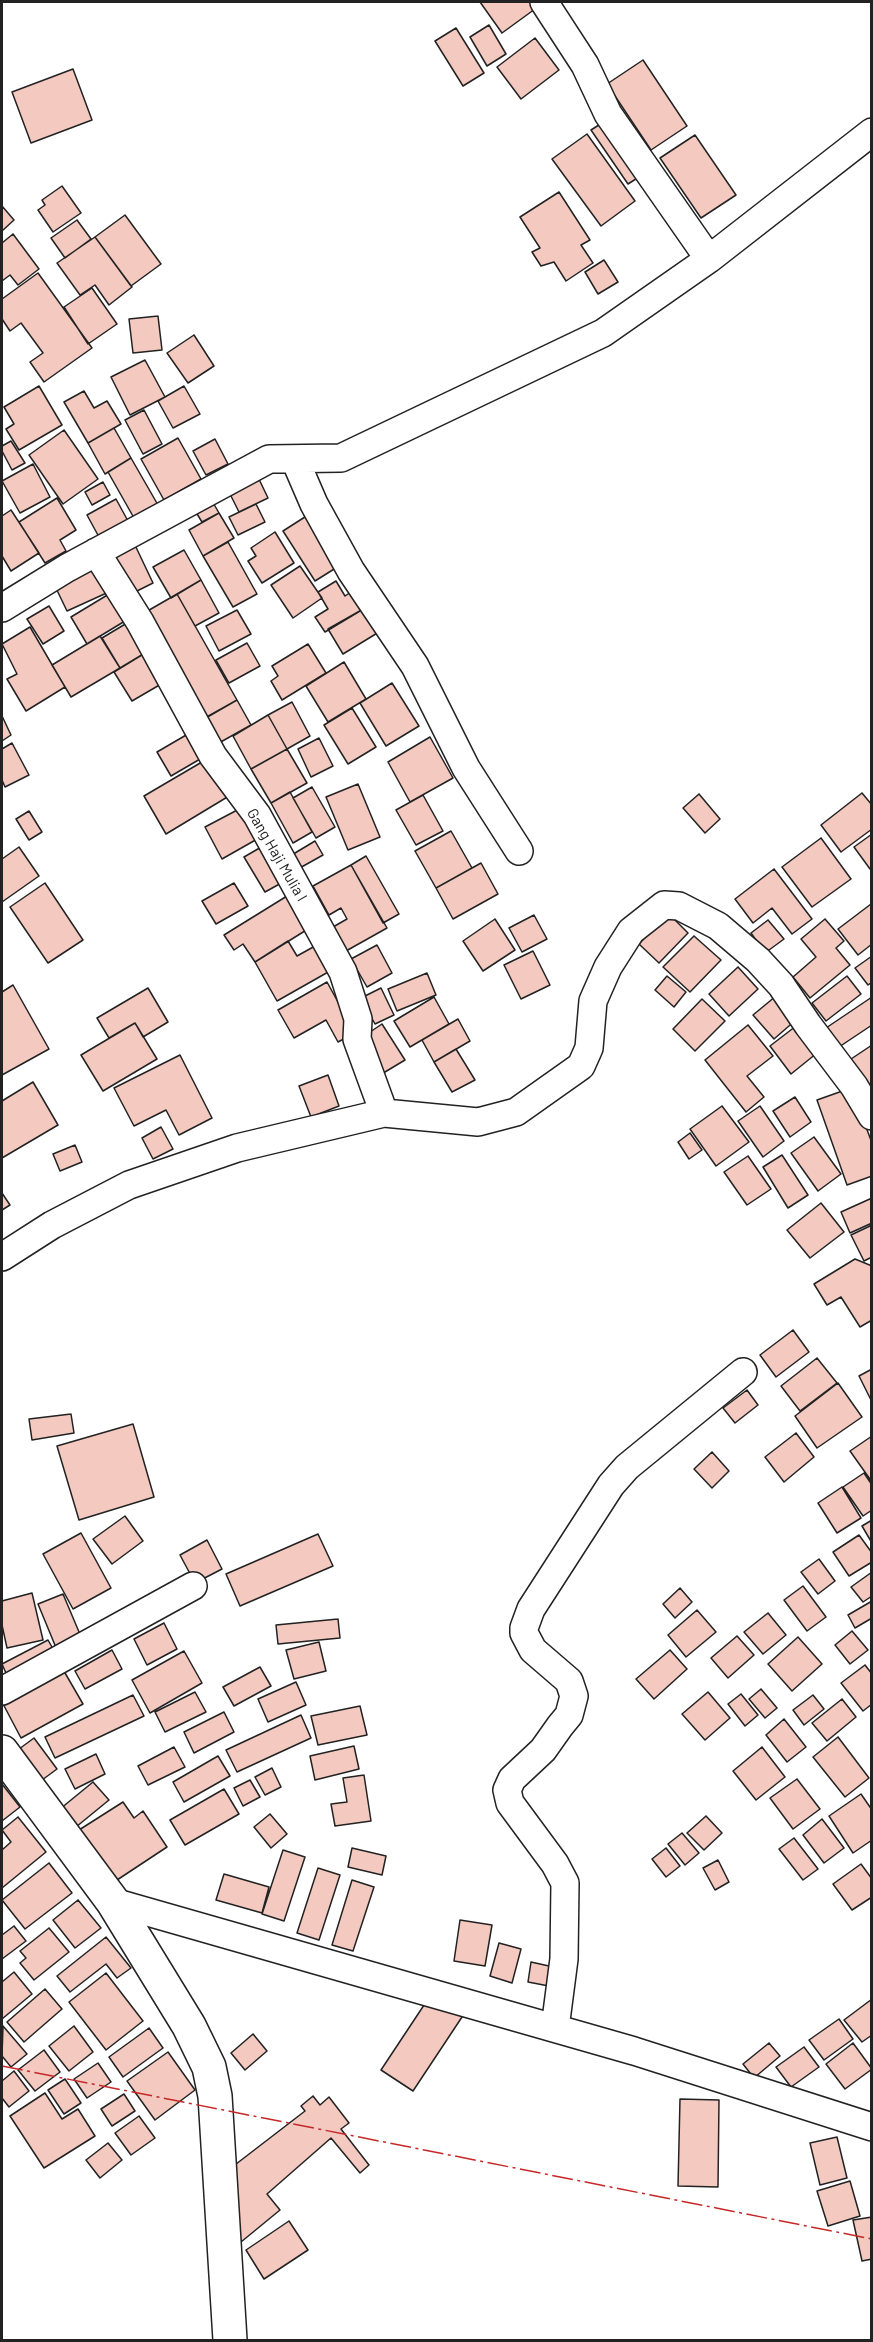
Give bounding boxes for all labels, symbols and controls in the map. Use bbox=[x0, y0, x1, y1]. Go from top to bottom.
street label: Gang Haji Mulia I bbox=[243, 805, 311, 905]

